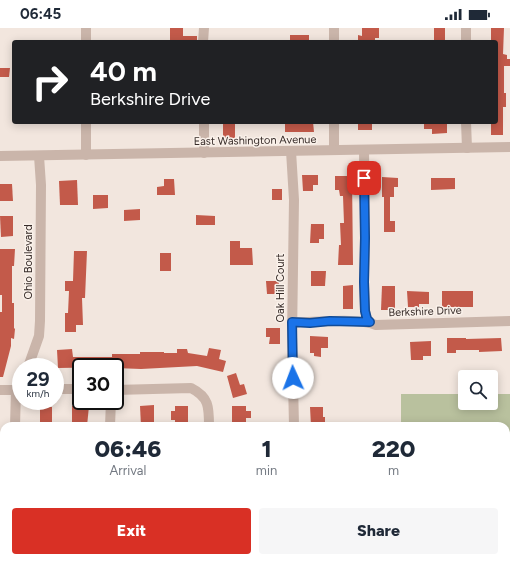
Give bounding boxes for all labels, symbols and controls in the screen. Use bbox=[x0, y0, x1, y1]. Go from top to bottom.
text: 06:45 bbox=[20, 5, 61, 23]
text: 40 m bbox=[90, 54, 157, 88]
icon: right bbox=[24, 56, 76, 108]
text: Berkshire Drive bbox=[90, 88, 210, 110]
street label: East Washington Avenue bbox=[193, 133, 317, 148]
pin bbox=[347, 161, 381, 195]
icon: arrive bbox=[353, 167, 375, 189]
street label: Ohio Boulevard bbox=[22, 224, 35, 300]
street label: Oak Hill Court bbox=[274, 254, 287, 322]
street label: Berkshire Drive bbox=[388, 304, 462, 319]
position arrow bbox=[272, 357, 314, 399]
speed limit sign: 30 bbox=[72, 358, 124, 410]
text: 29 bbox=[26, 367, 50, 391]
map controls bbox=[458, 370, 498, 410]
button: search bbox=[458, 370, 498, 410]
text: km/h bbox=[27, 387, 49, 400]
text: 06:46 bbox=[94, 434, 161, 463]
text: 1 bbox=[261, 434, 272, 463]
text: 220 bbox=[372, 434, 416, 463]
text: Arrival bbox=[110, 463, 146, 478]
text: min bbox=[256, 463, 277, 478]
text: m bbox=[388, 463, 399, 478]
button: Exit bbox=[12, 508, 251, 554]
button: Share bbox=[259, 508, 498, 554]

